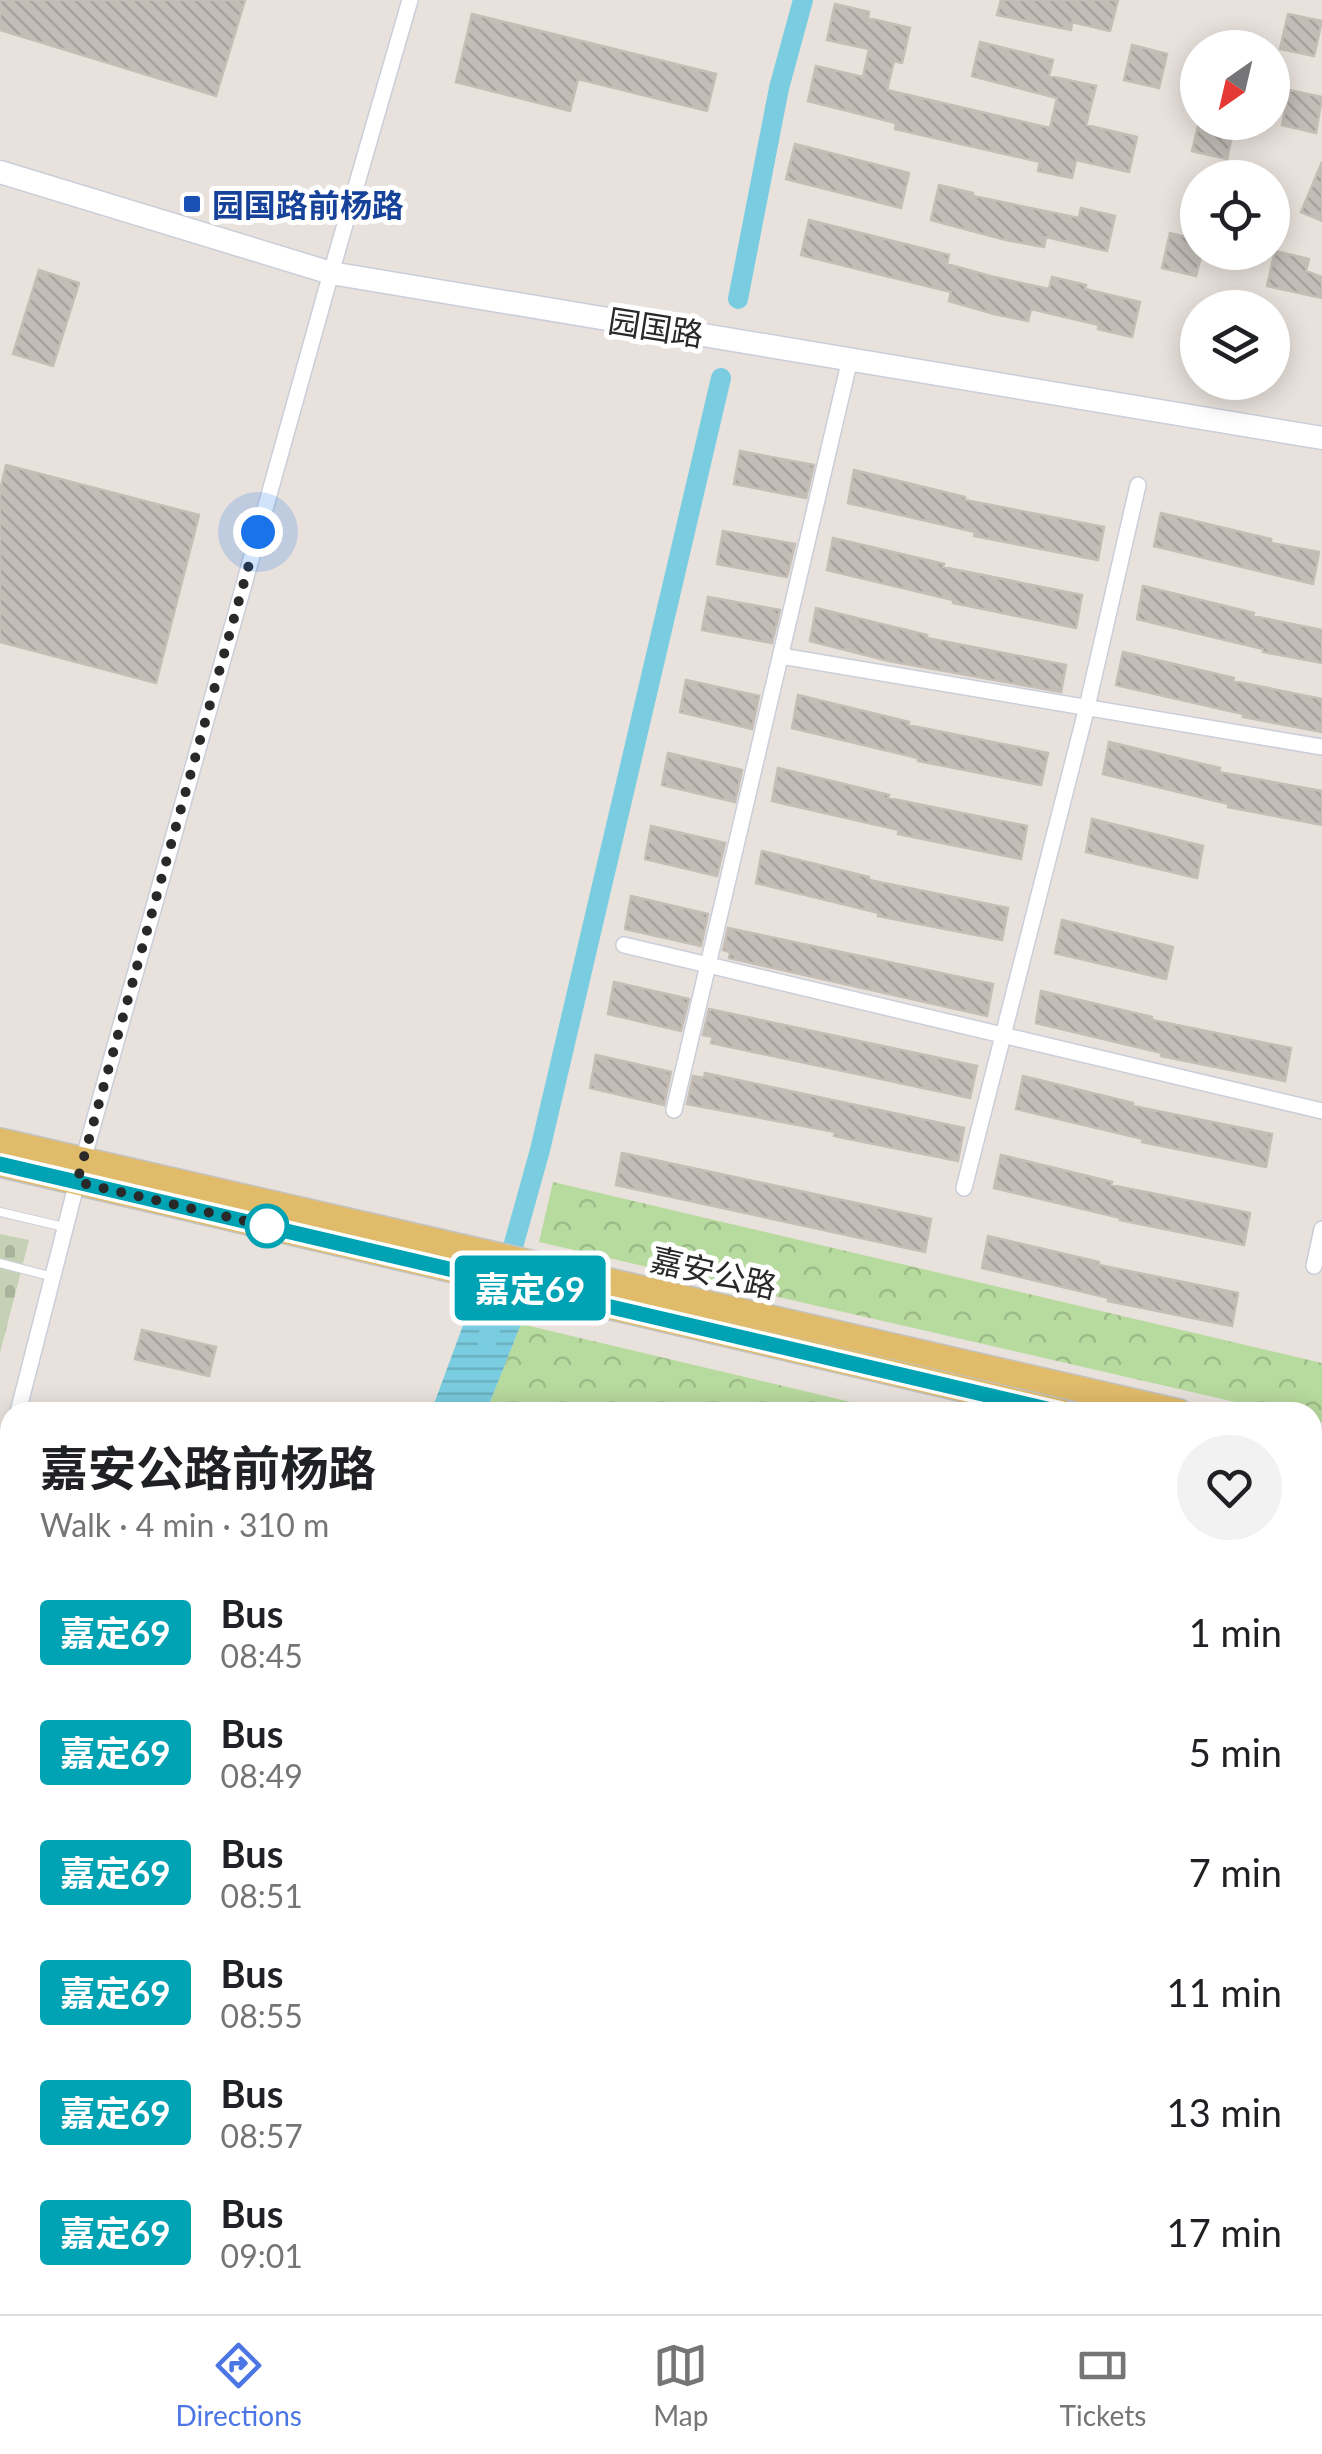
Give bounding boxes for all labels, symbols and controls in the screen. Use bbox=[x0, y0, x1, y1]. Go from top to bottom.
north arrow bbox=[1180, 30, 1290, 140]
map controls bbox=[1180, 30, 1290, 400]
button: locate bbox=[1180, 160, 1290, 270]
place label: 园国路前杨路 bbox=[212, 185, 404, 224]
marker: 园国路前杨路 bbox=[181, 193, 203, 215]
button: layers bbox=[1180, 290, 1290, 400]
street label: 园国路 bbox=[606, 300, 706, 354]
your location bbox=[233, 507, 283, 557]
unlabelled marker bbox=[246, 1205, 288, 1247]
street label: 嘉安公路 bbox=[647, 1239, 781, 1305]
line badge: 嘉定69 bbox=[460, 1256, 600, 1320]
text: 嘉定69 bbox=[475, 1267, 585, 1309]
button: heart bbox=[1177, 1435, 1282, 1540]
text: 嘉安公路前杨路 bbox=[40, 1439, 376, 1496]
text: Walk · 4 min · 310 m bbox=[40, 1505, 329, 1544]
text: Bus bbox=[221, 1590, 283, 1636]
text: 1 min bbox=[1189, 1609, 1282, 1655]
text: 嘉定69 bbox=[60, 1611, 171, 1653]
text: 08:45 bbox=[221, 1636, 303, 1675]
text: Bus bbox=[221, 1710, 283, 1756]
text: 5 min bbox=[1189, 1729, 1282, 1775]
text: 嘉定69 bbox=[60, 1731, 171, 1773]
text: 08:49 bbox=[221, 1756, 303, 1795]
text: Bus bbox=[221, 1830, 283, 1876]
text: 7 min bbox=[1189, 1849, 1282, 1895]
text: 嘉定69 bbox=[60, 1851, 171, 1893]
text: 08:51 bbox=[221, 1876, 303, 1915]
text: Bus bbox=[221, 1950, 283, 1996]
text: 11 min bbox=[1167, 1969, 1282, 2015]
text: 嘉定69 bbox=[60, 1971, 171, 2013]
text: 08:55 bbox=[221, 1996, 303, 2035]
text: Bus bbox=[221, 2070, 283, 2116]
text: 13 min bbox=[1167, 2089, 1282, 2135]
text: 嘉定69 bbox=[60, 2091, 171, 2133]
text: 08:57 bbox=[221, 2116, 303, 2155]
text: Bus bbox=[221, 2190, 283, 2236]
text: 17 min bbox=[1167, 2209, 1282, 2255]
text: 嘉定69 bbox=[60, 2211, 171, 2253]
text: 09:01 bbox=[221, 2236, 303, 2275]
tab: Directions bbox=[176, 2338, 302, 2432]
tab: Map bbox=[653, 2338, 708, 2432]
tab: Tickets bbox=[1060, 2338, 1146, 2432]

